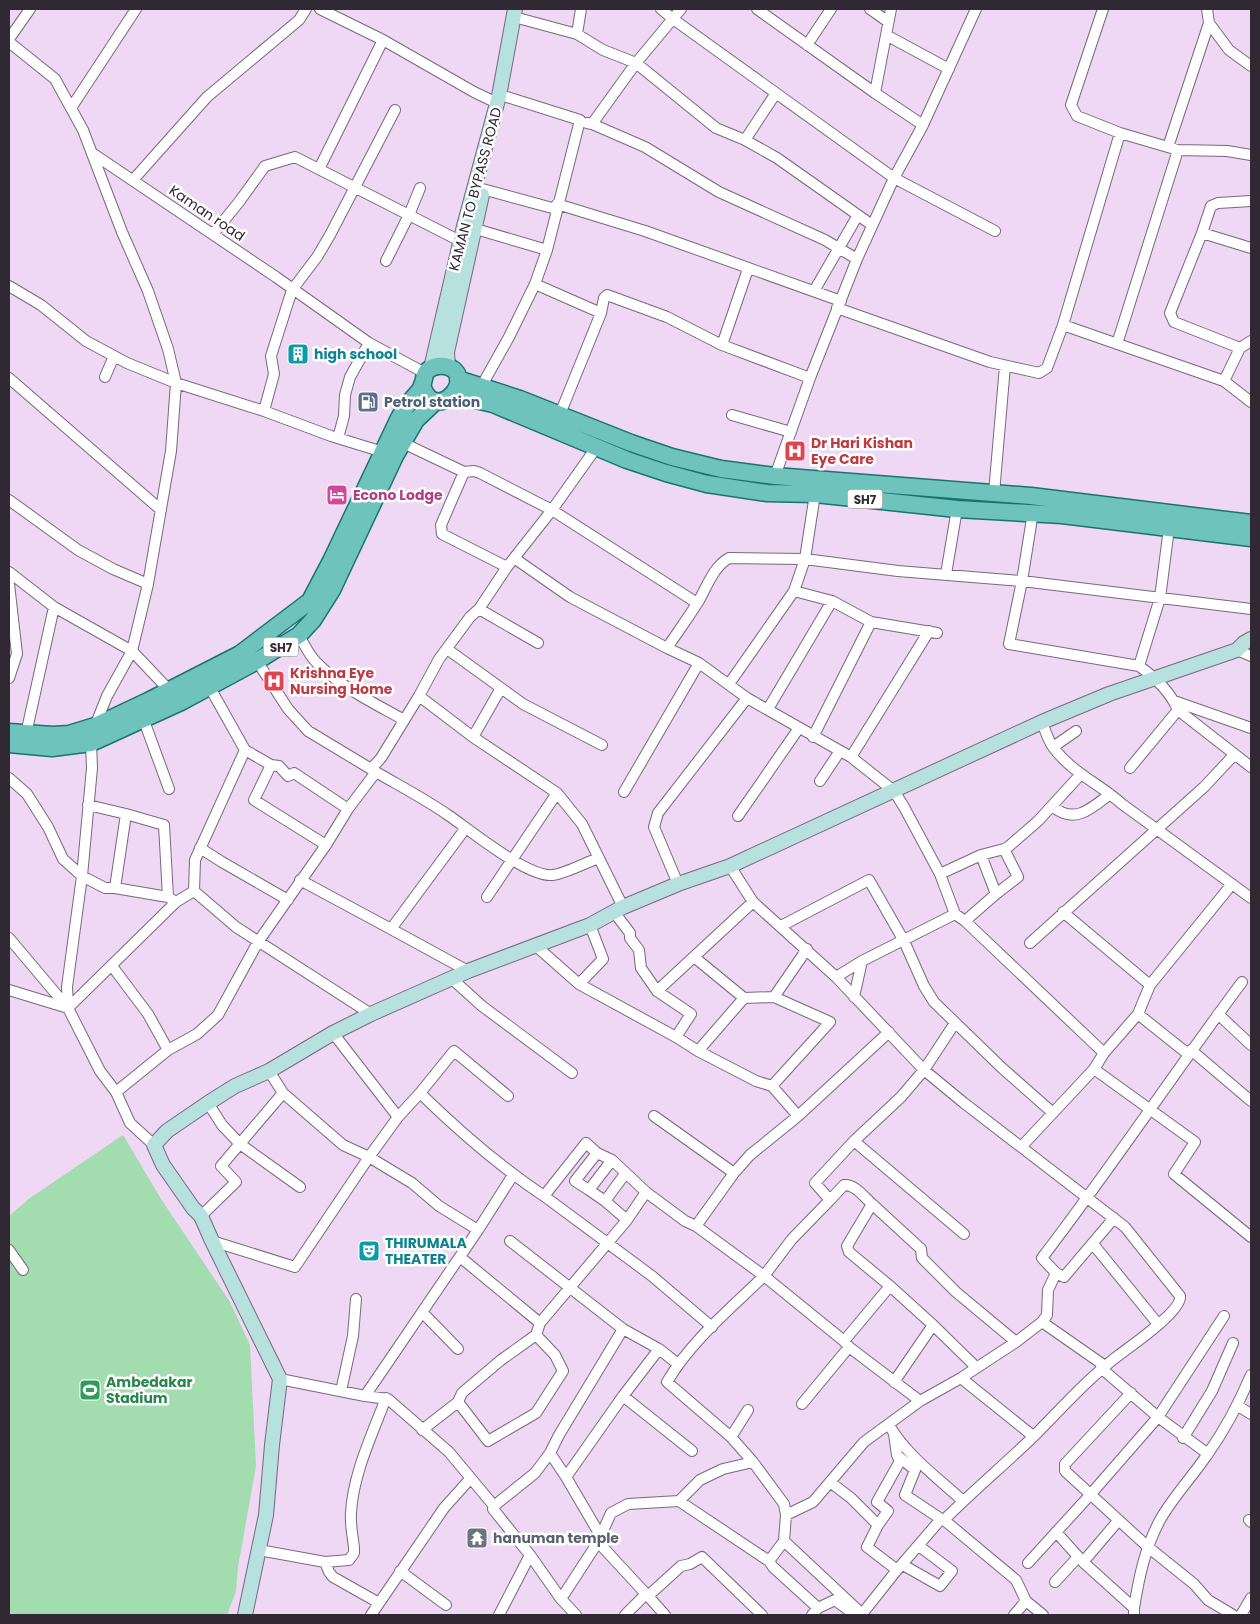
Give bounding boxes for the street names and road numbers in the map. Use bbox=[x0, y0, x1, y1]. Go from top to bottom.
street label: KAMAN TO BYPASS ROAD bbox=[444, 105, 506, 273]
street label: Kaman road bbox=[165, 180, 249, 246]
road number: SH7 bbox=[848, 489, 882, 508]
road number: SH7 bbox=[264, 638, 298, 656]

